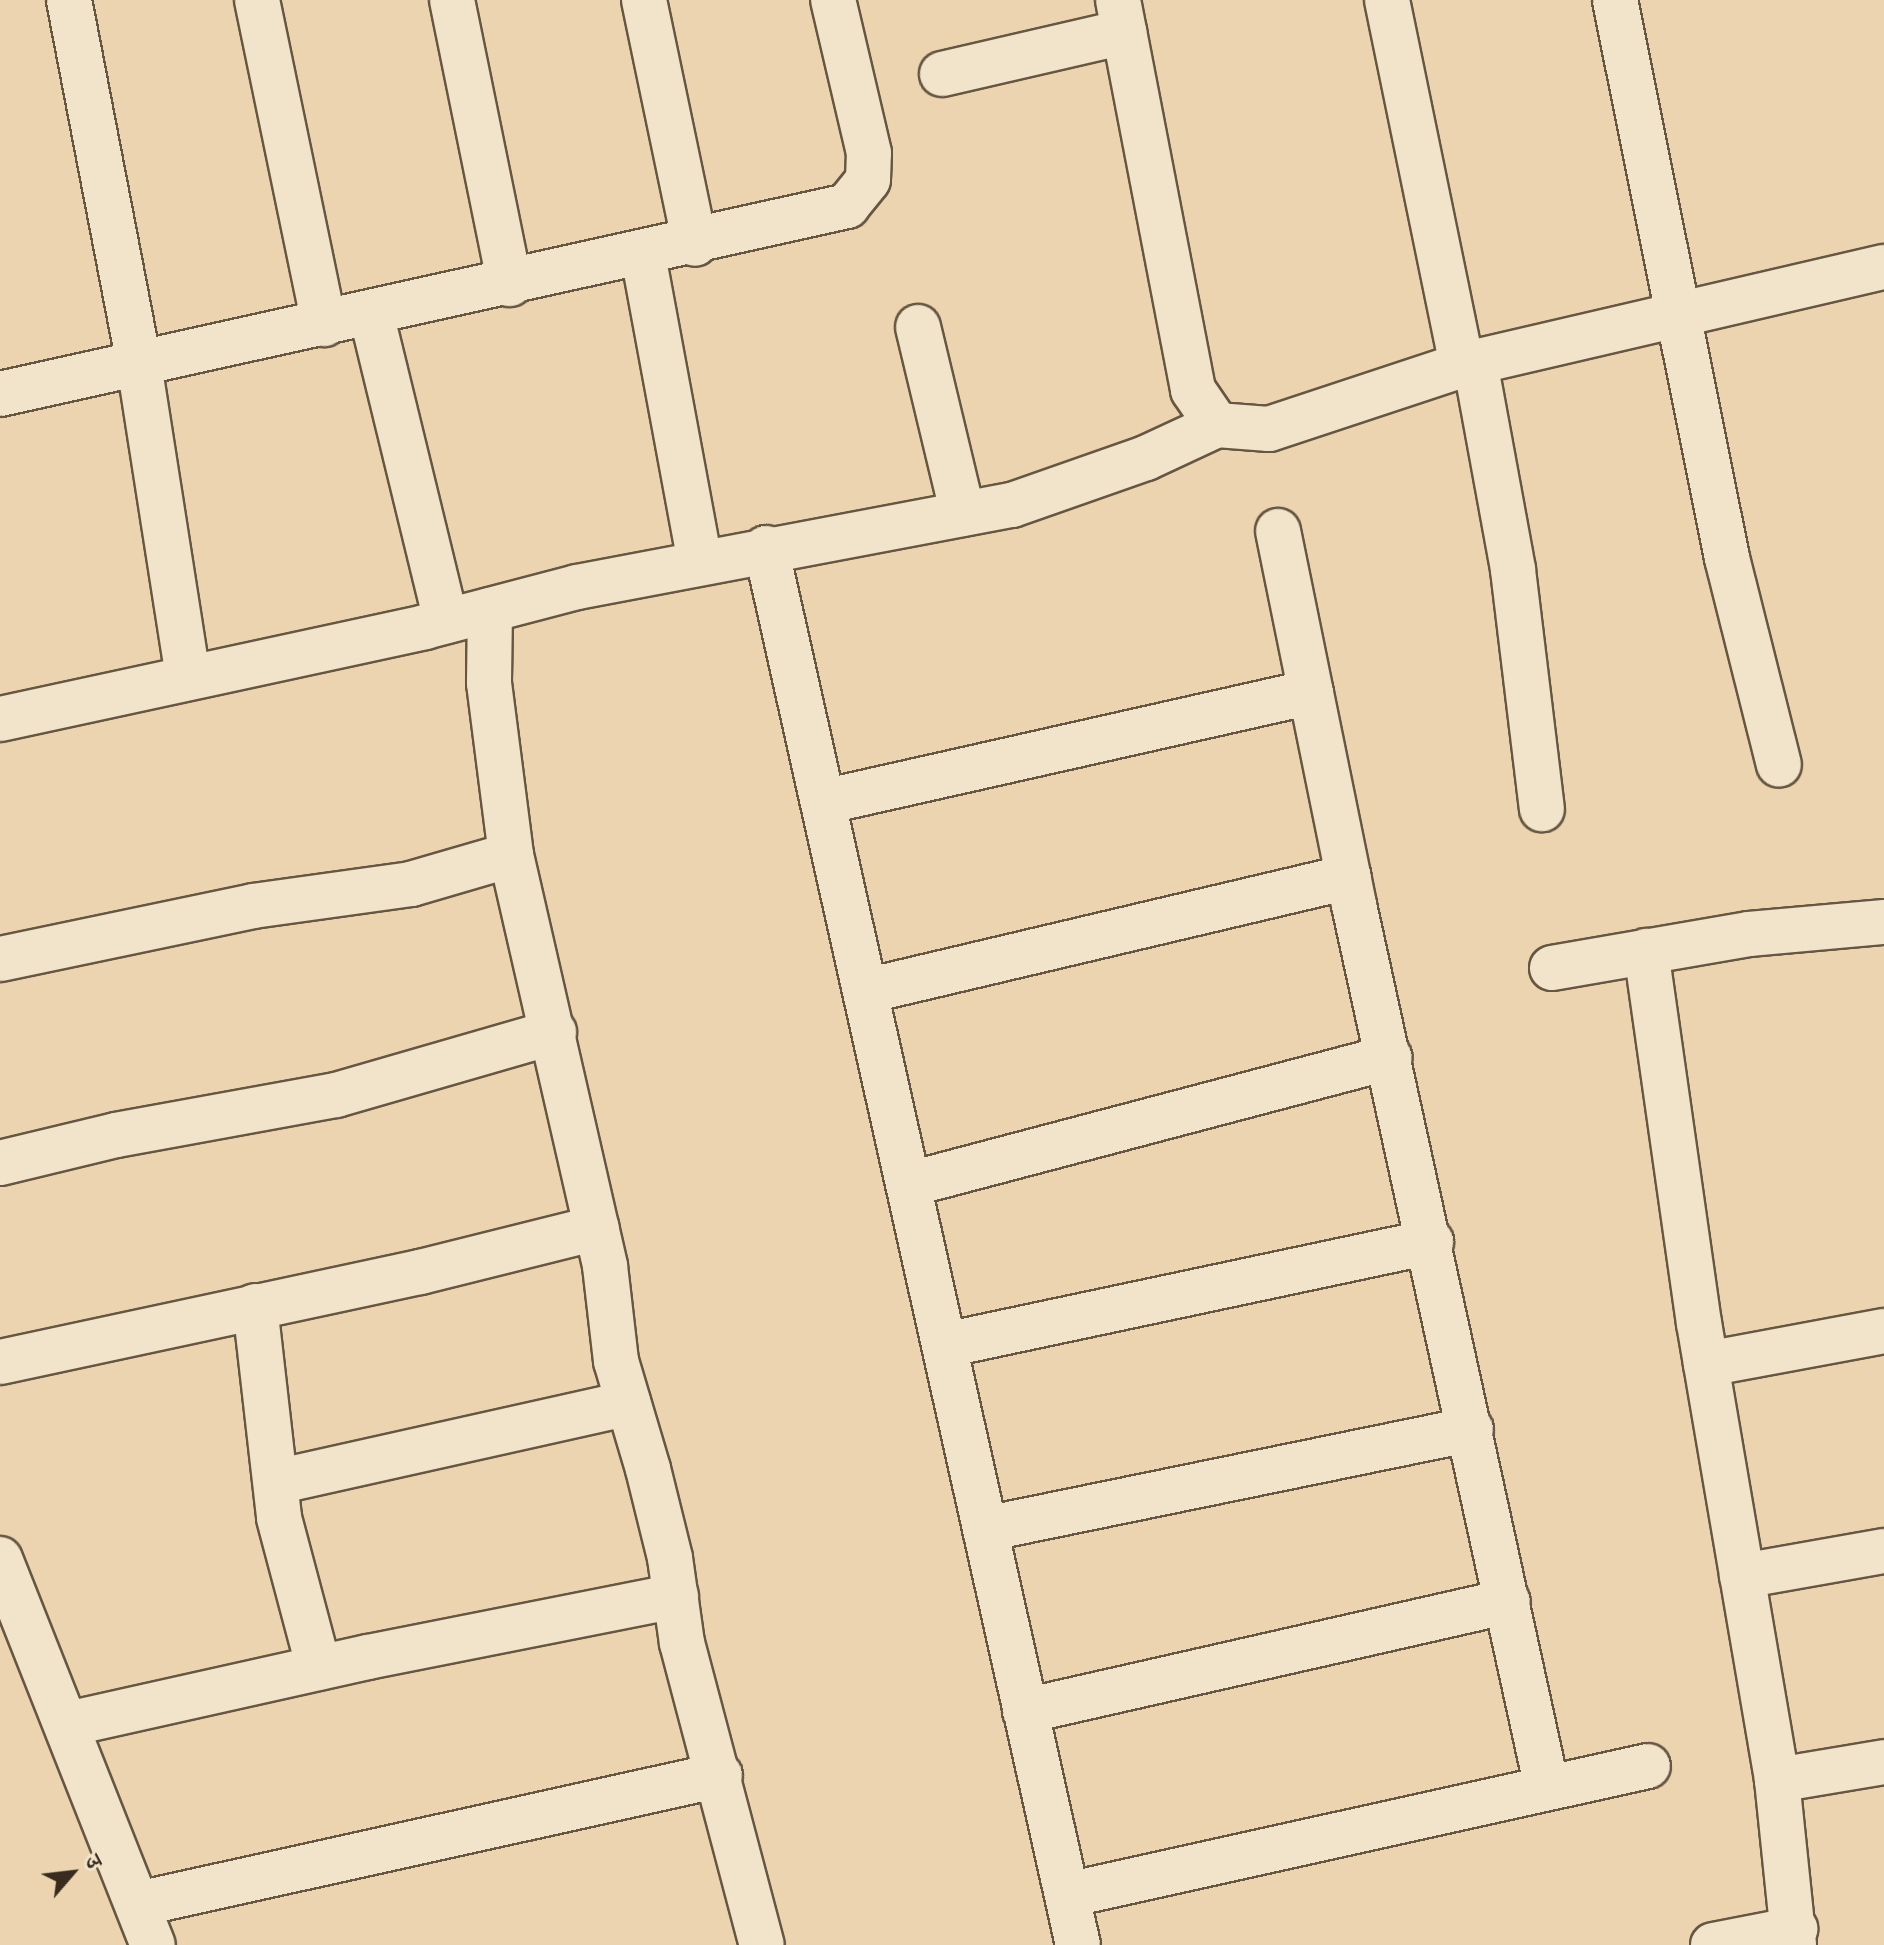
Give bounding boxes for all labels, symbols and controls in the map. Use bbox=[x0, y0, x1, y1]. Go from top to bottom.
north arrow bbox=[32, 1833, 112, 1913]
text: उ bbox=[78, 1850, 109, 1873]

